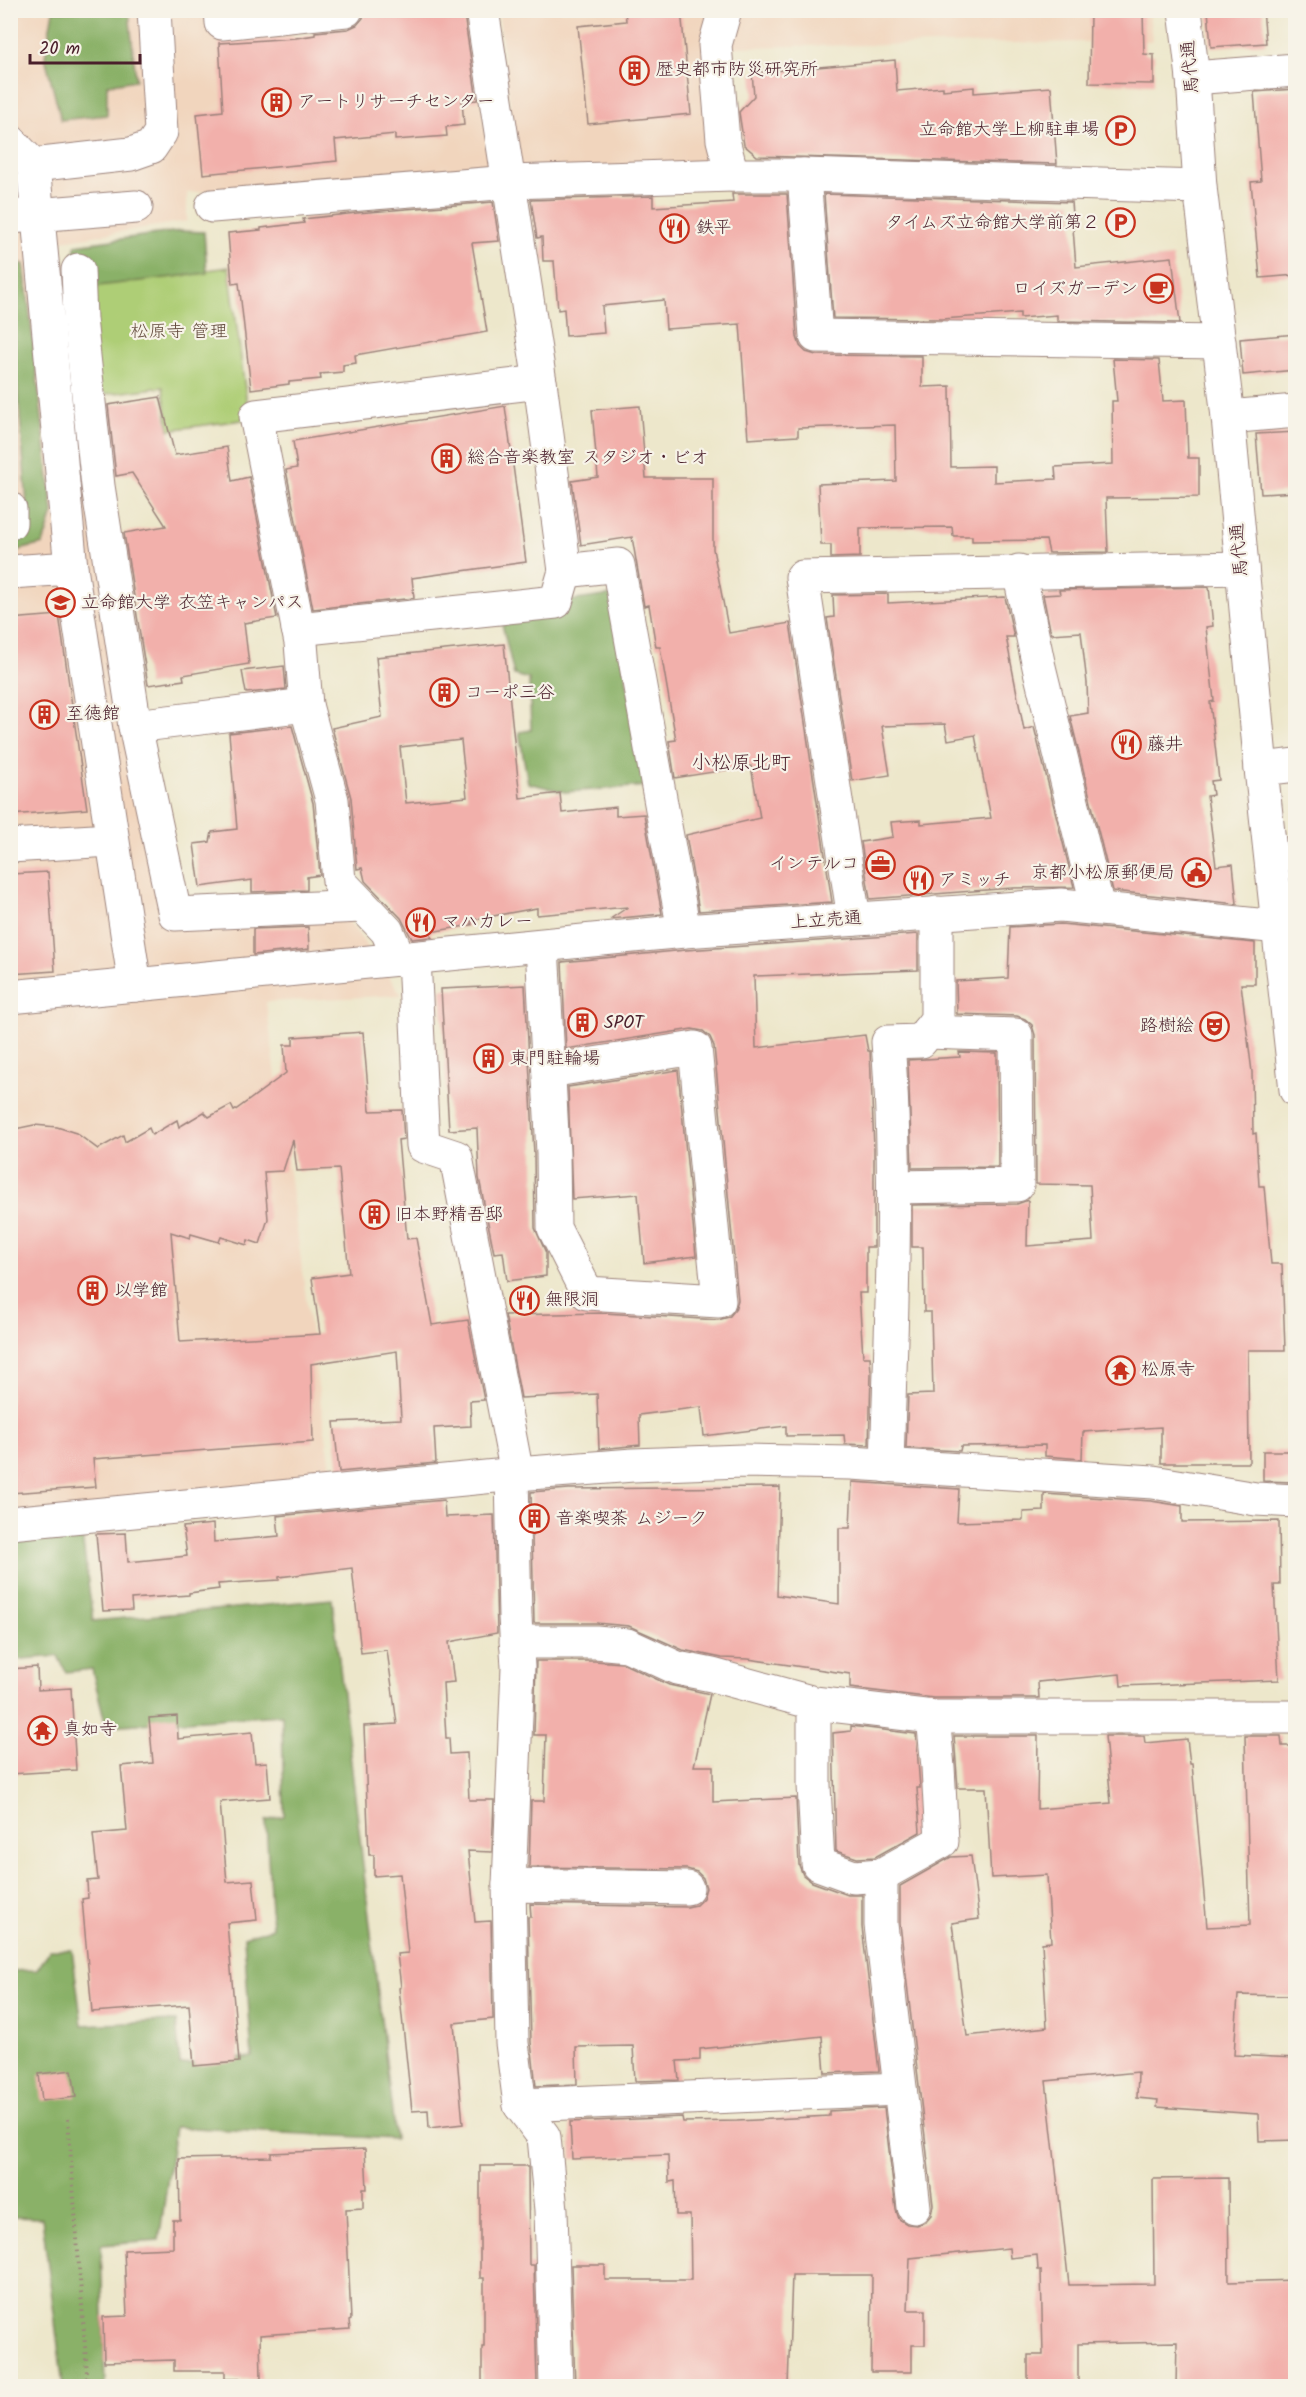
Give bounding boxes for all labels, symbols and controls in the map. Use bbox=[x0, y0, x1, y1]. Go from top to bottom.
scale bar bbox=[30, 27, 140, 65]
text: 20 m bbox=[39, 35, 80, 64]
street label: 馬代通 bbox=[1174, 39, 1208, 95]
building icon: 歴史都市防災研究所 bbox=[619, 54, 651, 86]
place label: 歴史都市防災研究所 bbox=[656, 56, 818, 85]
building icon: アートリサーチセンター bbox=[261, 86, 293, 118]
place label: アートリサーチセンター bbox=[298, 88, 495, 117]
parking icon: 立命館大学上柳駐車場 bbox=[1104, 114, 1136, 146]
place label: 立命館大学上柳駐車場 bbox=[919, 116, 1099, 145]
parking icon: タイムズ立命館大学前第２ bbox=[1105, 207, 1137, 239]
place label: タイムズ立命館大学前第２ bbox=[885, 209, 1100, 238]
restaurant icon: 鉄平 bbox=[659, 212, 691, 244]
place label: 鉄平 bbox=[696, 214, 732, 243]
cafe icon: ロイズガーデン bbox=[1143, 273, 1175, 305]
place label: ロイズガーデン bbox=[1013, 275, 1138, 304]
park label: 松原寺 管理 bbox=[130, 318, 228, 347]
building icon: 総合音楽教室 スタジオ・ビオ bbox=[430, 442, 462, 474]
place label: 総合音楽教室 スタジオ・ビオ bbox=[467, 444, 709, 473]
street label: 馬代通 bbox=[1223, 522, 1257, 578]
school or university icon: 立命館大学 衣笠キャンパス bbox=[44, 587, 76, 619]
place label: 立命館大学 衣笠キャンパス bbox=[81, 589, 304, 618]
building icon: コーポ三谷 bbox=[428, 677, 460, 709]
place label: コーポ三谷 bbox=[465, 679, 555, 708]
building icon: 至徳館 bbox=[29, 698, 61, 730]
place label: 至徳館 bbox=[66, 700, 120, 729]
restaurant icon: 藤井 bbox=[1110, 729, 1142, 761]
place label: 藤井 bbox=[1147, 731, 1183, 760]
district label: 小松原北町 bbox=[691, 748, 791, 780]
office icon: インテルコ bbox=[864, 848, 896, 880]
place label: インテルコ bbox=[769, 850, 859, 879]
public building icon: 京都小松原郵便局 bbox=[1180, 857, 1212, 889]
place label: 京都小松原郵便局 bbox=[1031, 859, 1175, 888]
restaurant icon: アミッチ bbox=[902, 864, 934, 896]
place label: アミッチ bbox=[939, 866, 1011, 895]
street label: 上立売通 bbox=[789, 904, 863, 938]
restaurant icon: マハカレー bbox=[405, 906, 437, 938]
place label: マハカレー bbox=[442, 908, 533, 937]
building icon: SPOT bbox=[567, 1007, 599, 1039]
place label: SPOT bbox=[604, 1009, 645, 1038]
theatre icon: 路樹絵 bbox=[1199, 1010, 1231, 1042]
place label: 路樹絵 bbox=[1140, 1012, 1194, 1041]
building icon: 東門駐輪場 bbox=[473, 1043, 505, 1075]
place label: 東門駐輪場 bbox=[510, 1045, 600, 1074]
building icon: 旧本野精吾邸 bbox=[358, 1199, 390, 1231]
place label: 旧本野精吾邸 bbox=[395, 1201, 503, 1230]
building icon: 以学館 bbox=[77, 1275, 109, 1307]
place label: 以学館 bbox=[114, 1277, 168, 1306]
restaurant icon: 無限洞 bbox=[508, 1284, 540, 1316]
place label: 無限洞 bbox=[545, 1286, 599, 1315]
temple icon: 松原寺 bbox=[1104, 1354, 1136, 1386]
place label: 松原寺 bbox=[1141, 1356, 1195, 1385]
building icon: 音楽喫茶 ムジーク bbox=[519, 1503, 551, 1535]
place label: 音楽喫茶 ムジーク bbox=[556, 1505, 707, 1534]
temple icon: 真如寺 bbox=[26, 1714, 58, 1746]
place label: 真如寺 bbox=[63, 1716, 117, 1745]

